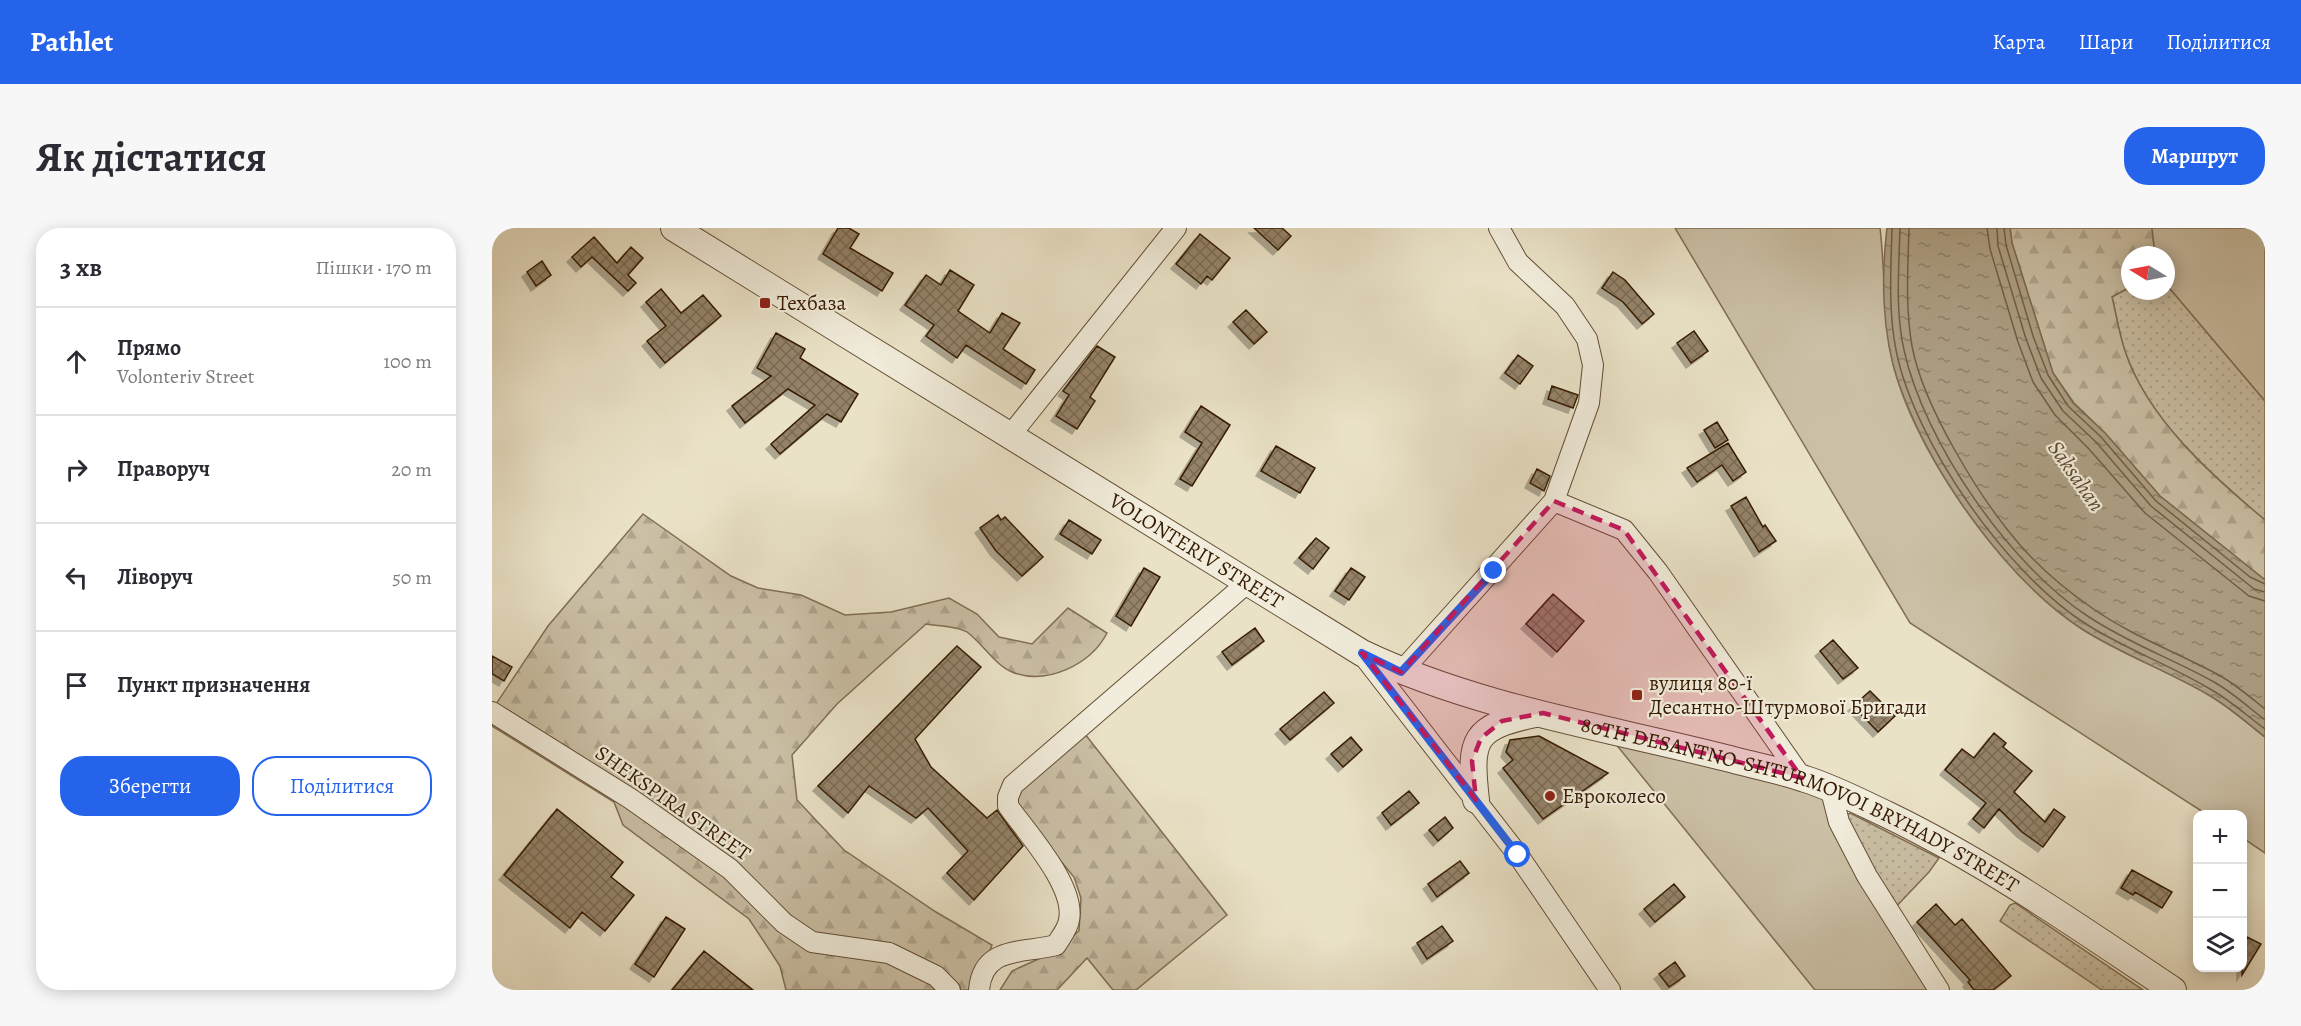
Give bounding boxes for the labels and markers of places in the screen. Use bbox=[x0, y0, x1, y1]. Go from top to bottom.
place label: Техбаза bbox=[777, 289, 846, 317]
marker: Техбаза bbox=[758, 296, 772, 310]
place label: вулиця 80-ї Десантно-Штурмової Бригади bbox=[1649, 669, 1927, 721]
marker: вулиця 80-ї Десантно-Штурмової Бригади bbox=[1630, 688, 1644, 702]
place label: Евроколесо bbox=[1562, 782, 1666, 810]
marker: Евроколесо bbox=[1543, 789, 1557, 803]

